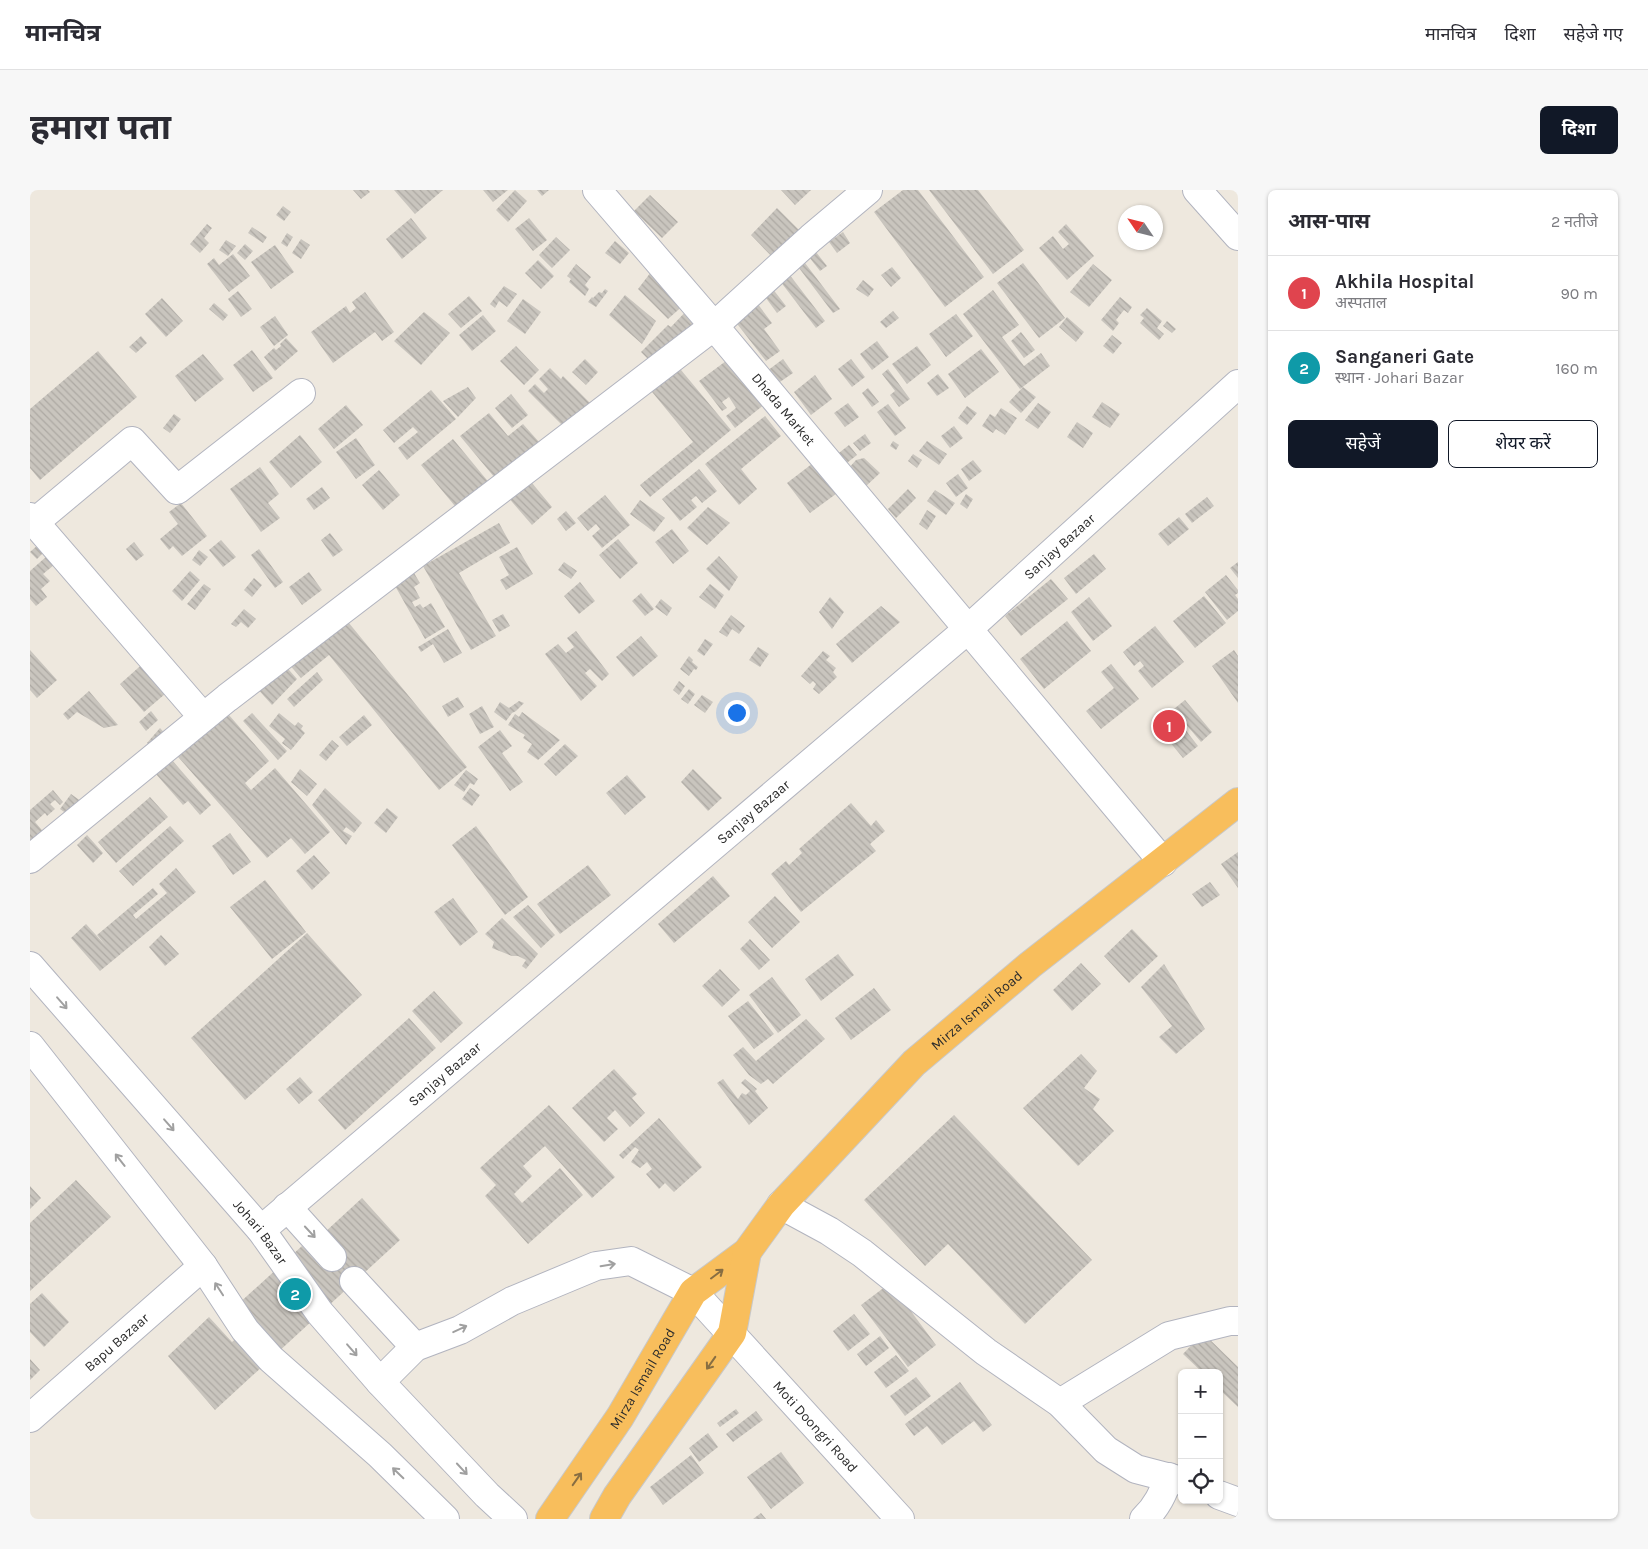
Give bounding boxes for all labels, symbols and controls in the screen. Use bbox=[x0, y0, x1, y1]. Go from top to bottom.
text: मानचित्र bbox=[25, 19, 101, 47]
text: मानचित्र bbox=[1425, 23, 1476, 45]
text: दिशा bbox=[1504, 23, 1536, 45]
text: सहेजे गए bbox=[1564, 23, 1623, 45]
button: दिशा bbox=[1540, 106, 1618, 154]
text: हमारा पता bbox=[30, 107, 171, 148]
north arrow bbox=[1118, 205, 1163, 250]
text: आस-पास bbox=[1288, 209, 1370, 233]
text: 2 नतीजे bbox=[1551, 212, 1598, 231]
text: Akhila Hospital bbox=[1335, 271, 1474, 293]
text: 1 bbox=[1301, 284, 1307, 303]
text: 90 m bbox=[1560, 284, 1598, 303]
text: अस्पताल bbox=[1335, 293, 1387, 312]
text: Sanganeri Gate bbox=[1335, 346, 1474, 368]
text: 2 bbox=[1299, 359, 1309, 378]
text: 160 m bbox=[1555, 359, 1598, 378]
text: स्थान · Johari Bazar bbox=[1335, 368, 1464, 387]
street label: Dhada Market bbox=[748, 370, 819, 449]
button: सहेजें bbox=[1288, 420, 1438, 468]
button: शेयर करें bbox=[1448, 420, 1598, 468]
street label: Sanjay Bazaar bbox=[1020, 509, 1099, 583]
your location bbox=[724, 700, 750, 726]
pin: 1 bbox=[1153, 707, 1185, 745]
street label: Sanjay Bazaar bbox=[714, 776, 794, 848]
street label: Mirza Ismail Road bbox=[928, 967, 1026, 1054]
one-way arrow bbox=[56, 996, 67, 1009]
street label: Sanjay Bazaar bbox=[405, 1038, 486, 1110]
one-way arrow bbox=[163, 1119, 175, 1132]
one-way arrow bbox=[115, 1154, 126, 1167]
street label: Johari Bazar bbox=[229, 1196, 291, 1269]
one-way arrow bbox=[304, 1225, 316, 1238]
one-way arrow bbox=[600, 1259, 616, 1269]
one-way arrow bbox=[710, 1269, 724, 1279]
pin: 2 bbox=[279, 1275, 311, 1313]
one-way arrow bbox=[213, 1283, 223, 1297]
street label: Bapu Bazaar bbox=[81, 1309, 153, 1375]
one-way arrow bbox=[452, 1324, 467, 1334]
street label: Mirza Ismail Road bbox=[606, 1325, 679, 1433]
one-way arrow bbox=[346, 1343, 357, 1356]
one-way arrow bbox=[706, 1356, 716, 1370]
map controls bbox=[1178, 1369, 1223, 1504]
button: + bbox=[1178, 1369, 1223, 1414]
street label: Moti Doongri Road bbox=[769, 1377, 861, 1476]
button: − bbox=[1178, 1414, 1223, 1459]
button: locate bbox=[1178, 1459, 1223, 1504]
one-way arrow bbox=[456, 1463, 468, 1476]
one-way arrow bbox=[391, 1467, 404, 1479]
one-way arrow bbox=[572, 1472, 582, 1486]

